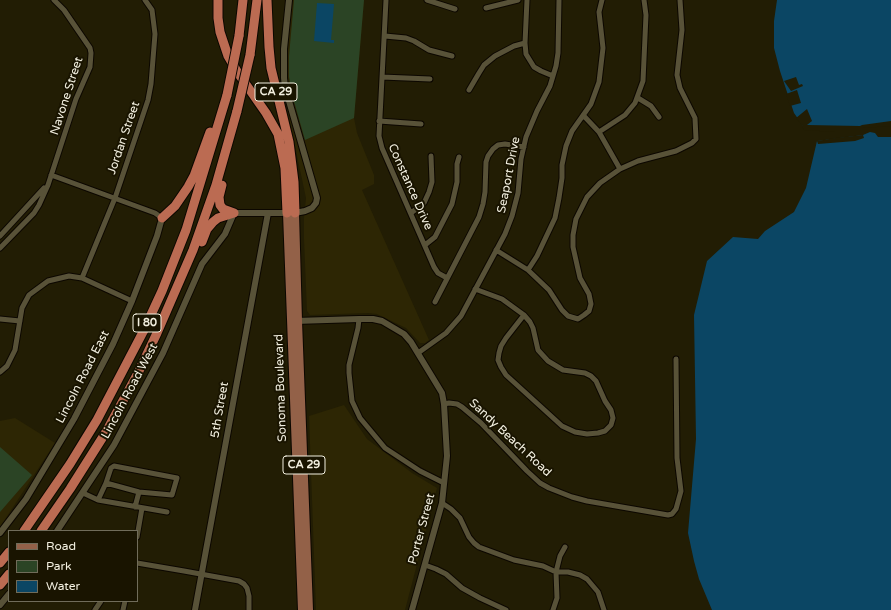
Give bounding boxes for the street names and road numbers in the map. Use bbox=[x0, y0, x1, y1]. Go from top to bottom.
street label: Navone Street bbox=[48, 55, 86, 137]
road number: CA 29 bbox=[255, 83, 297, 101]
street label: Jordan Street bbox=[105, 100, 143, 176]
street label: Seaport Drive bbox=[495, 136, 523, 214]
street label: Constance Drive bbox=[385, 142, 435, 232]
road number: I 80 bbox=[133, 314, 161, 332]
street label: Lincoln Road East bbox=[53, 328, 113, 426]
street label: Sonoma Boulevard bbox=[272, 334, 290, 442]
street label: Lincoln Road West bbox=[99, 341, 161, 441]
street label: 5th Street bbox=[208, 381, 232, 439]
street label: Sandy Beach Road bbox=[466, 396, 554, 480]
road number: CA 29 bbox=[283, 456, 325, 474]
street label: Porter Street bbox=[406, 492, 438, 566]

